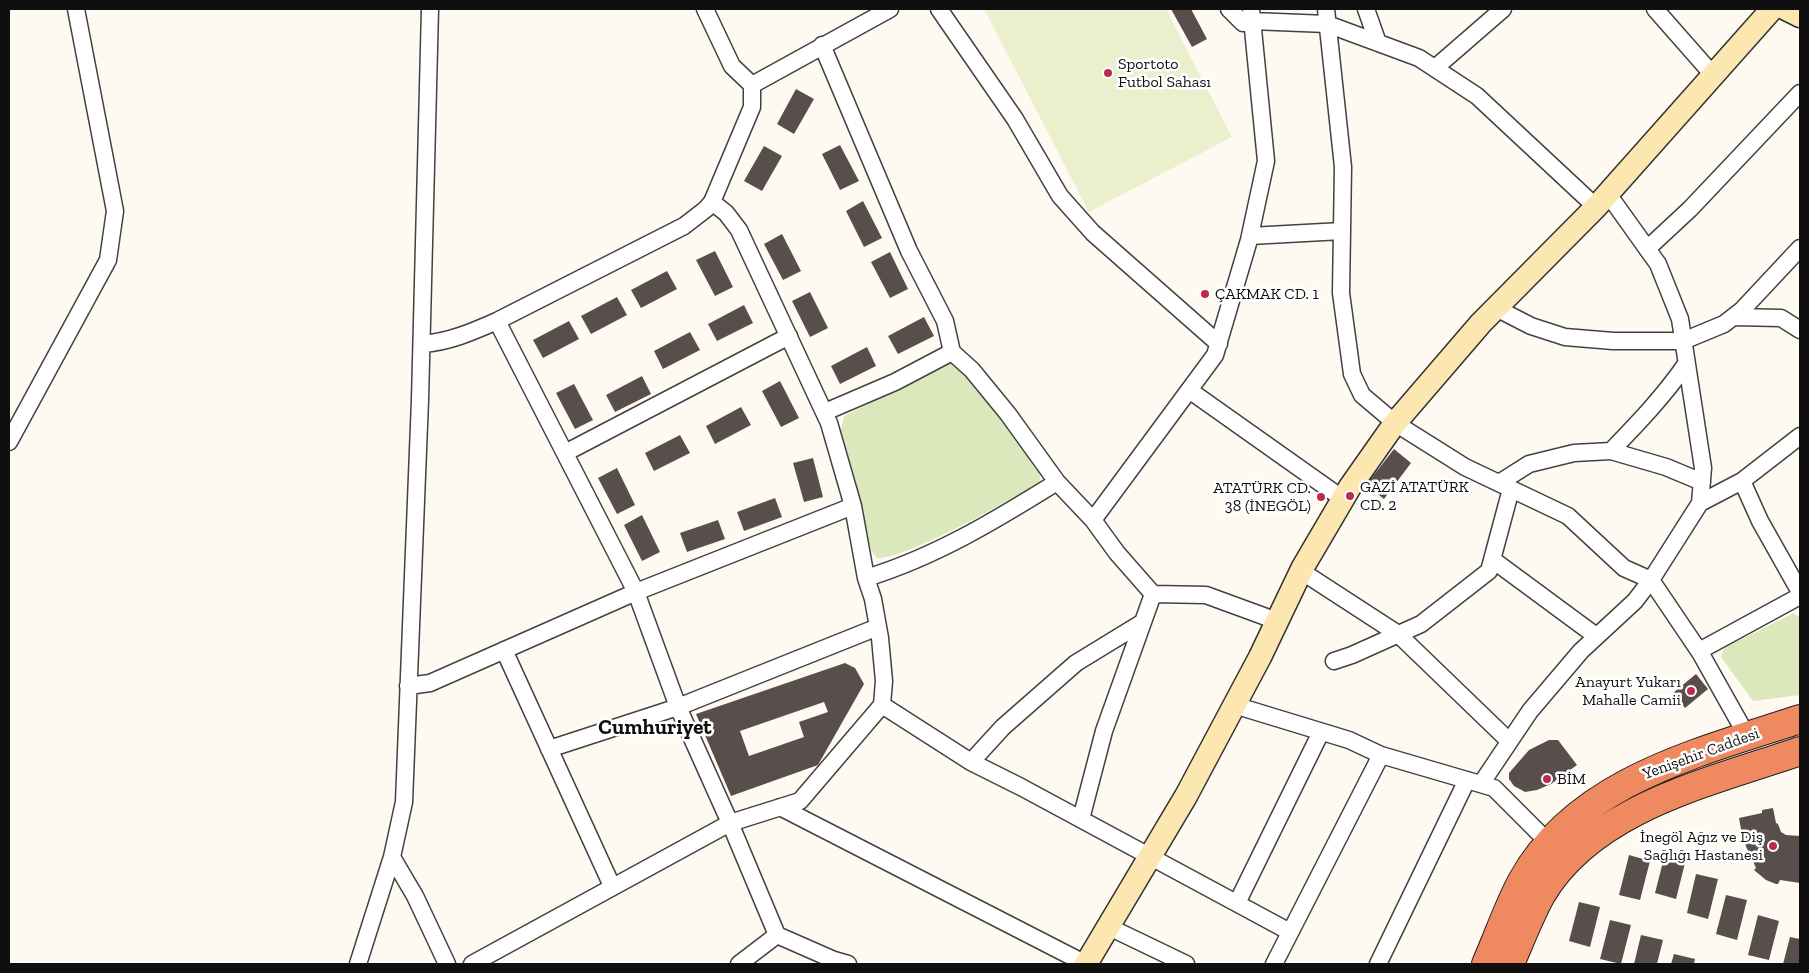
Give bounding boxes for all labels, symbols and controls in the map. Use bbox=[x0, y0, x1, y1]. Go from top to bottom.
place label: Sportoto Futbol Sahası bbox=[1118, 54, 1211, 92]
marker: Sportoto Futbol Sahası bbox=[1102, 67, 1114, 79]
place label: ÇAKMAK CD. 1 bbox=[1215, 284, 1319, 304]
marker: ÇAKMAK CD. 1 bbox=[1199, 288, 1211, 300]
place label: GAZİ ATATÜRK CD. 2 bbox=[1360, 477, 1469, 515]
place label: ATATÜRK CD. 38 (İNEGÖL) bbox=[1213, 478, 1311, 516]
marker: GAZİ ATATÜRK CD. 2 bbox=[1344, 490, 1356, 502]
marker: ATATÜRK CD. 38 (İNEGÖL) bbox=[1315, 491, 1327, 503]
place label: Anayurt Yukarı Mahalle Camii bbox=[1575, 672, 1681, 710]
marker: Anayurt Yukarı Mahalle Camii bbox=[1685, 685, 1697, 697]
district label: Cumhuriyet bbox=[598, 715, 712, 741]
street label: Yenişehir Caddesi bbox=[1640, 724, 1762, 784]
place label: BİM bbox=[1557, 769, 1586, 789]
marker: BİM bbox=[1541, 773, 1553, 785]
place label: İnegöl Ağız ve Diş Sağlığı Hastanesi bbox=[1640, 827, 1763, 865]
marker: İnegöl Ağız ve Diş Sağlığı Hastanesi bbox=[1767, 840, 1779, 852]

